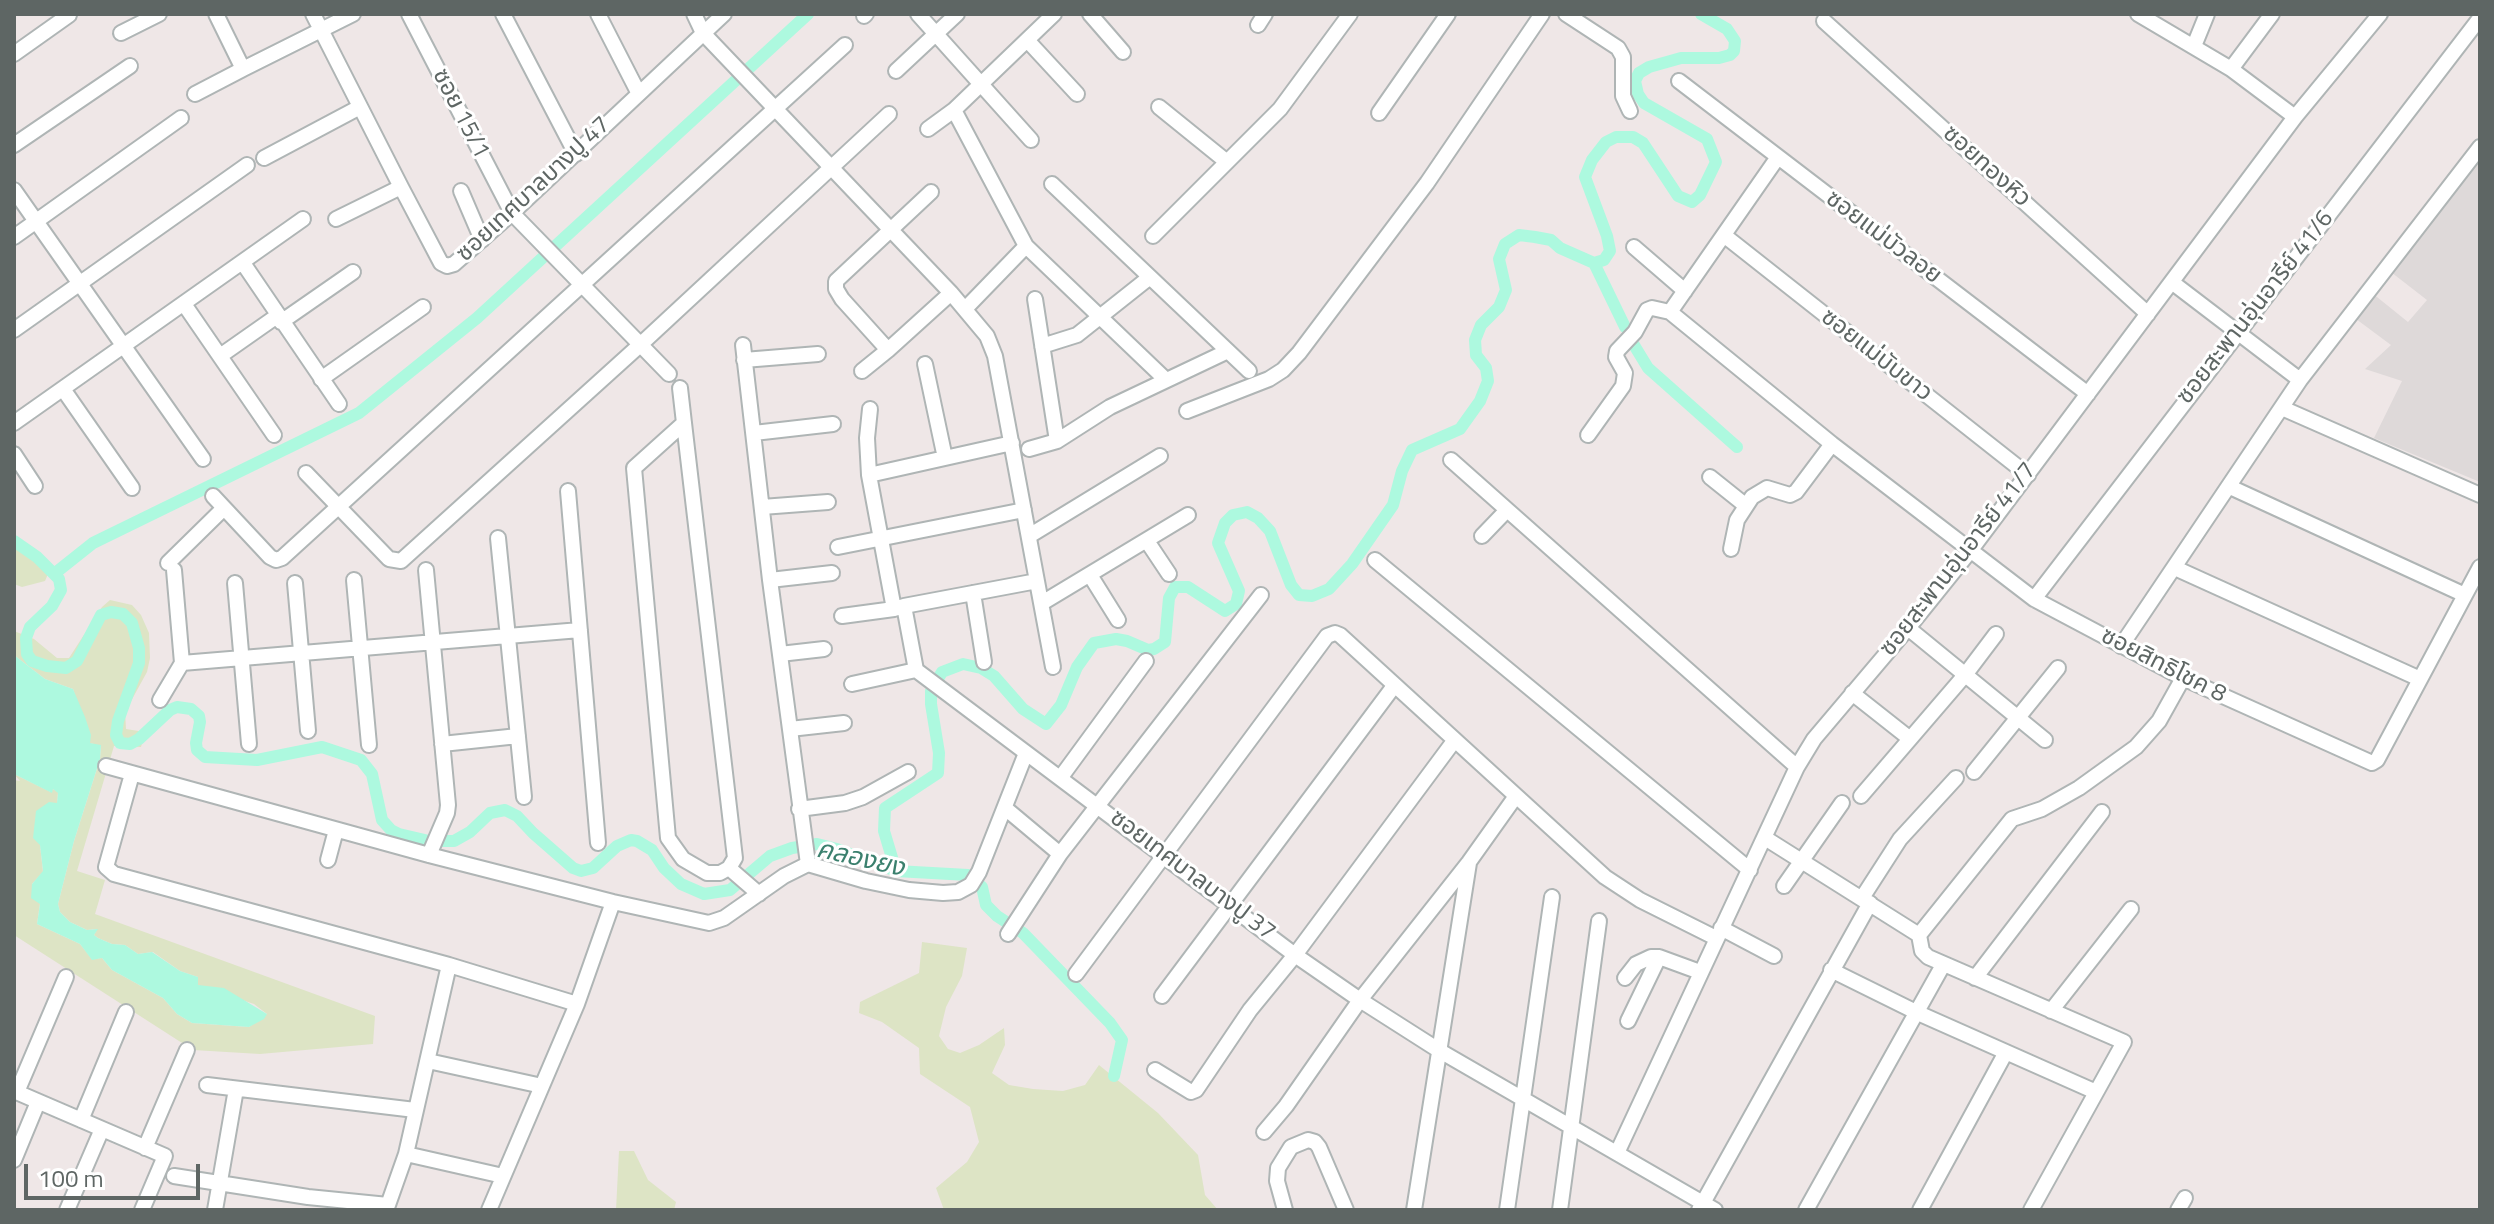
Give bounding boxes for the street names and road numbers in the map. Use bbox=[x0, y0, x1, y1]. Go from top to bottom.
street label: ซอย 15/1 bbox=[425, 64, 495, 164]
street label: ซอยเทศบาลบางปู 47 bbox=[451, 111, 617, 269]
street label: ซอยทองหิว bbox=[1936, 120, 2036, 214]
street label: ซอยแม่บัวลอย bbox=[1819, 185, 1947, 291]
street label: ซอยสะพานอุ่นอารีย์ 41/6 bbox=[2171, 205, 2341, 411]
street label: ซอยแม่บับขาว bbox=[1815, 304, 1937, 408]
street label: ซอยสะพานอุ่นอารีย์ 41/7 bbox=[1874, 457, 2044, 663]
street label: ซอยสิทธิโชค 8 bbox=[2096, 622, 2230, 710]
street label: ซอยเทศบาลบางปู 37 bbox=[1104, 804, 1280, 948]

